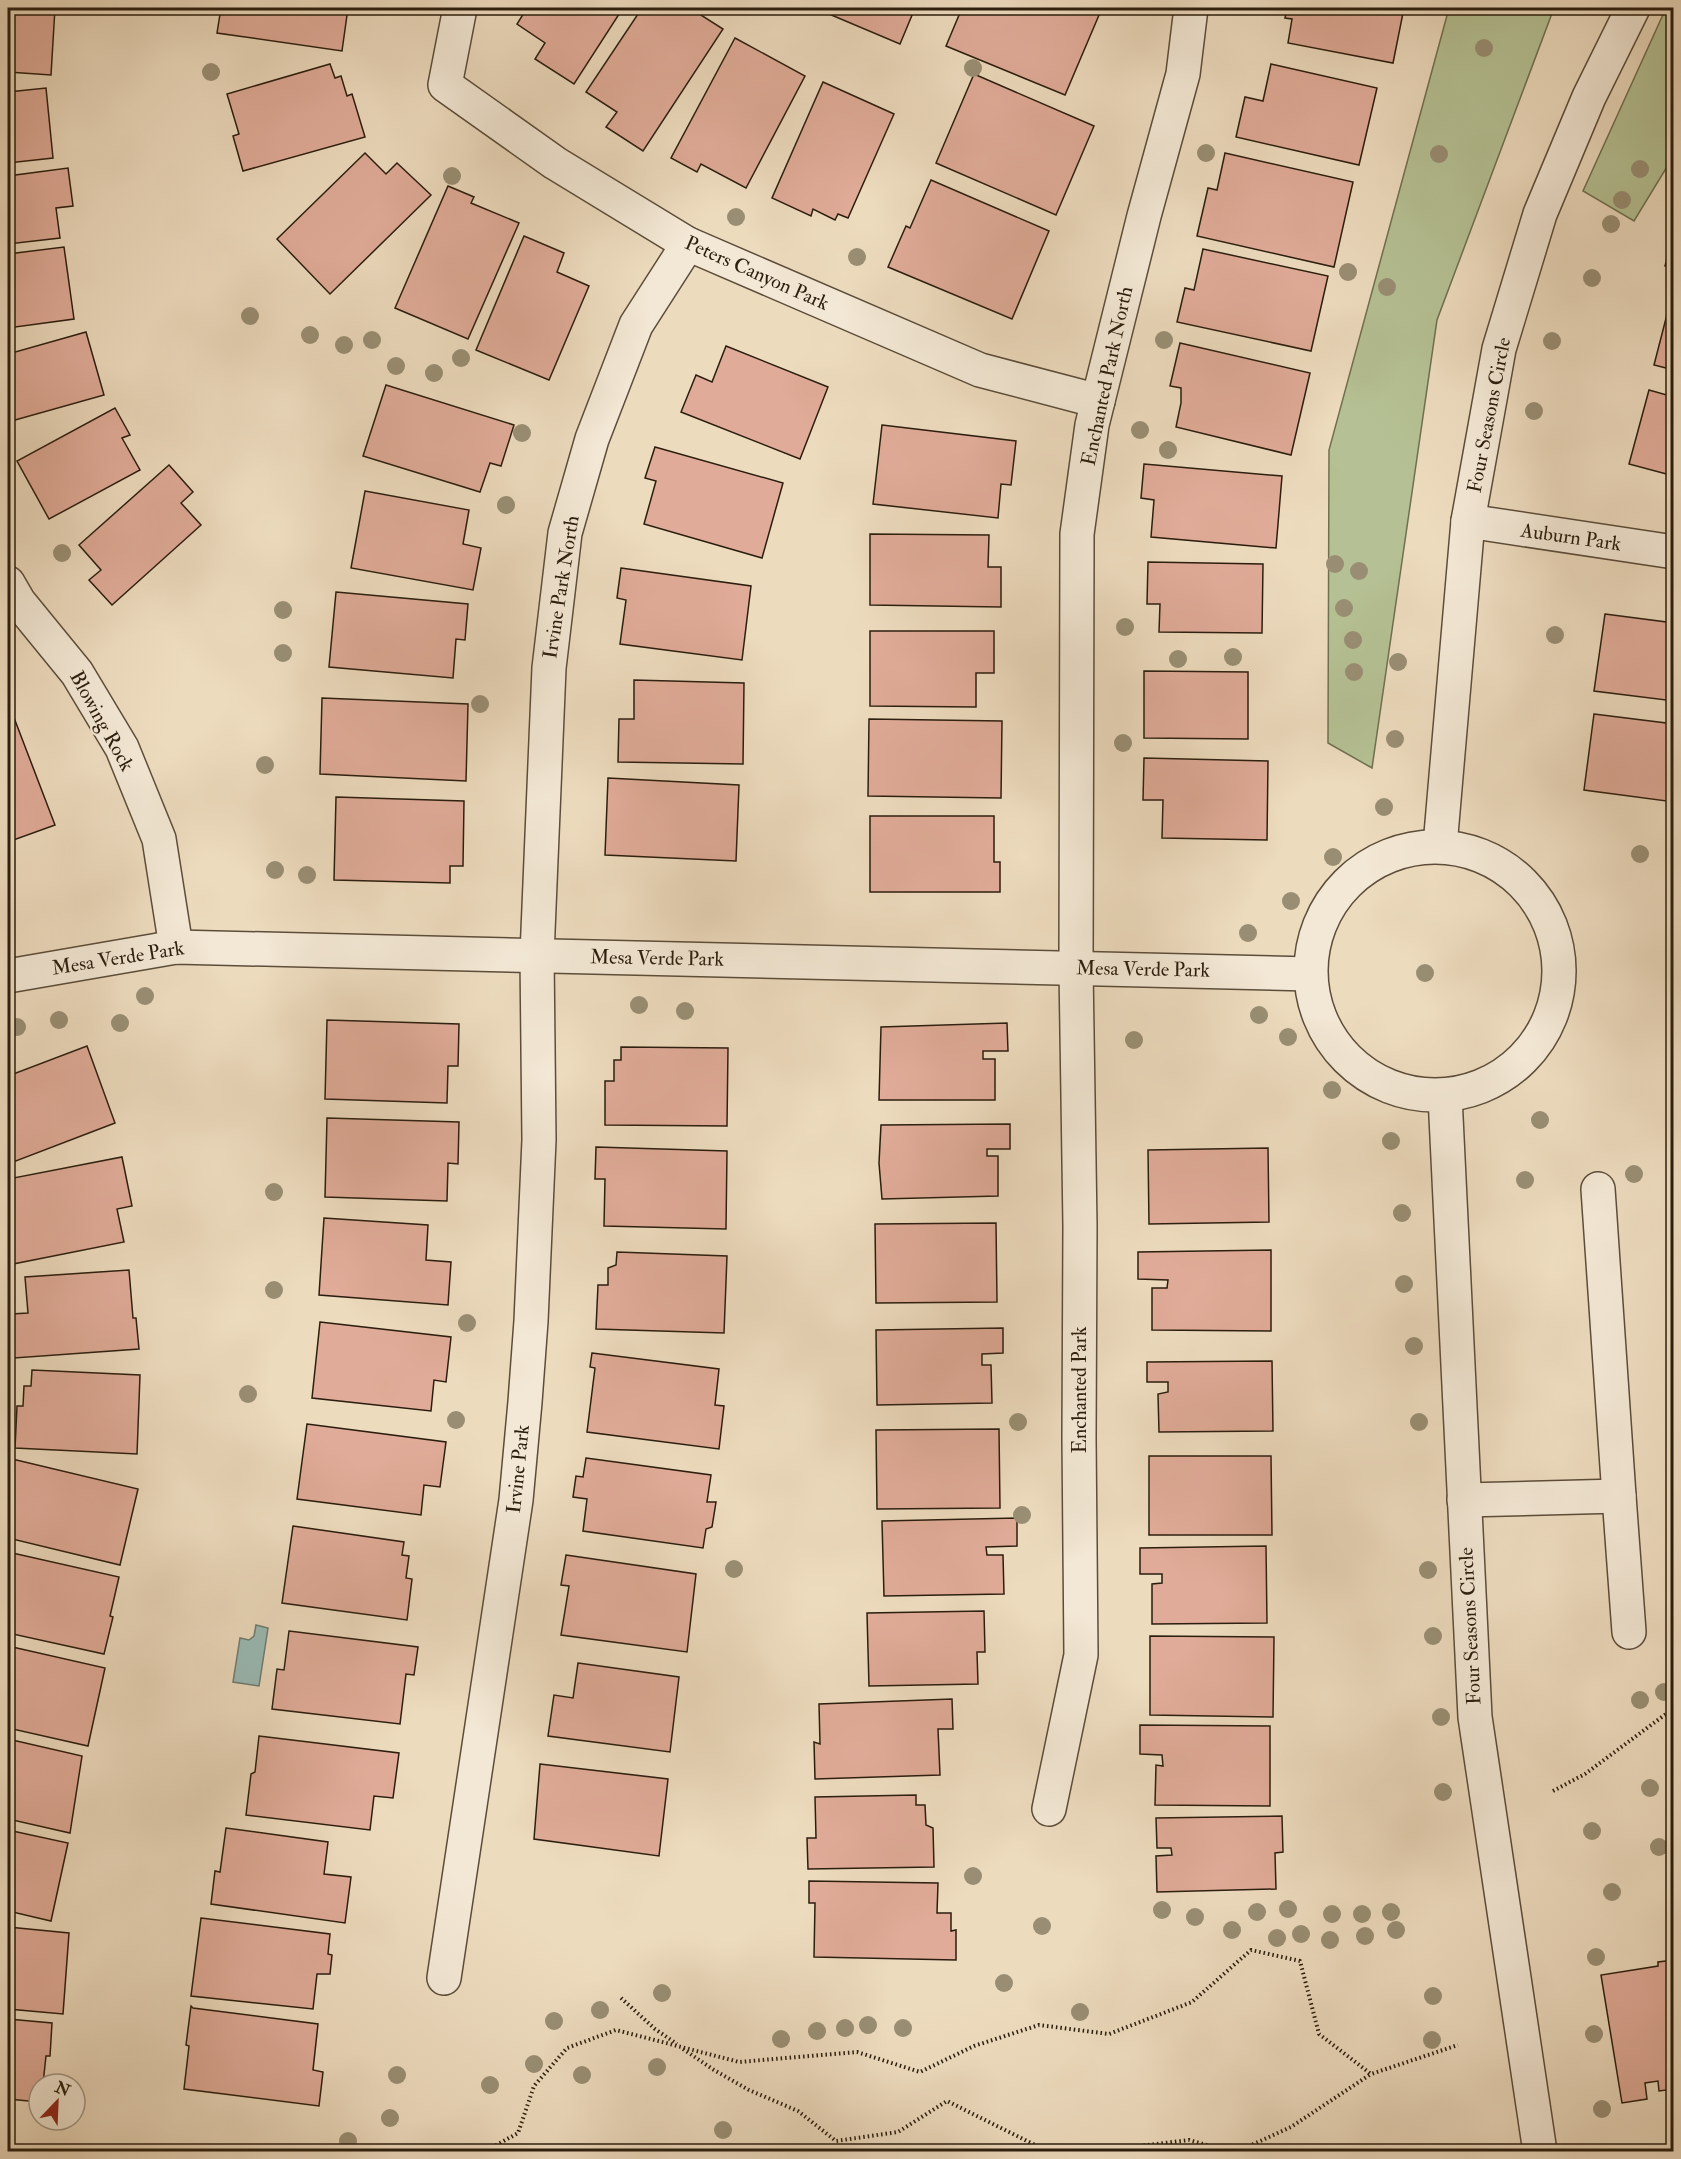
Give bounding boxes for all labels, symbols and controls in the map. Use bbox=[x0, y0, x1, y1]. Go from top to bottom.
street label: Peters Canyon Park bbox=[681, 230, 833, 316]
street label: Enchanted Park North bbox=[1076, 284, 1138, 468]
street label: Four Seasons Circle bbox=[1462, 335, 1516, 495]
street label: Irvine Park North bbox=[537, 513, 585, 660]
street label: Auburn Park bbox=[1518, 517, 1623, 556]
street label: Blowing Rock bbox=[64, 666, 140, 776]
street label: Mesa Verde Park bbox=[50, 935, 186, 981]
street label: Mesa Verde Park bbox=[590, 944, 724, 972]
street label: Mesa Verde Park bbox=[1076, 955, 1210, 983]
street label: Enchanted Park bbox=[1067, 1326, 1092, 1453]
street label: Irvine Park bbox=[501, 1423, 535, 1515]
street label: Four Seasons Circle bbox=[1453, 1546, 1487, 1706]
north arrow bbox=[27, 2072, 87, 2132]
text: N bbox=[51, 2077, 74, 2101]

